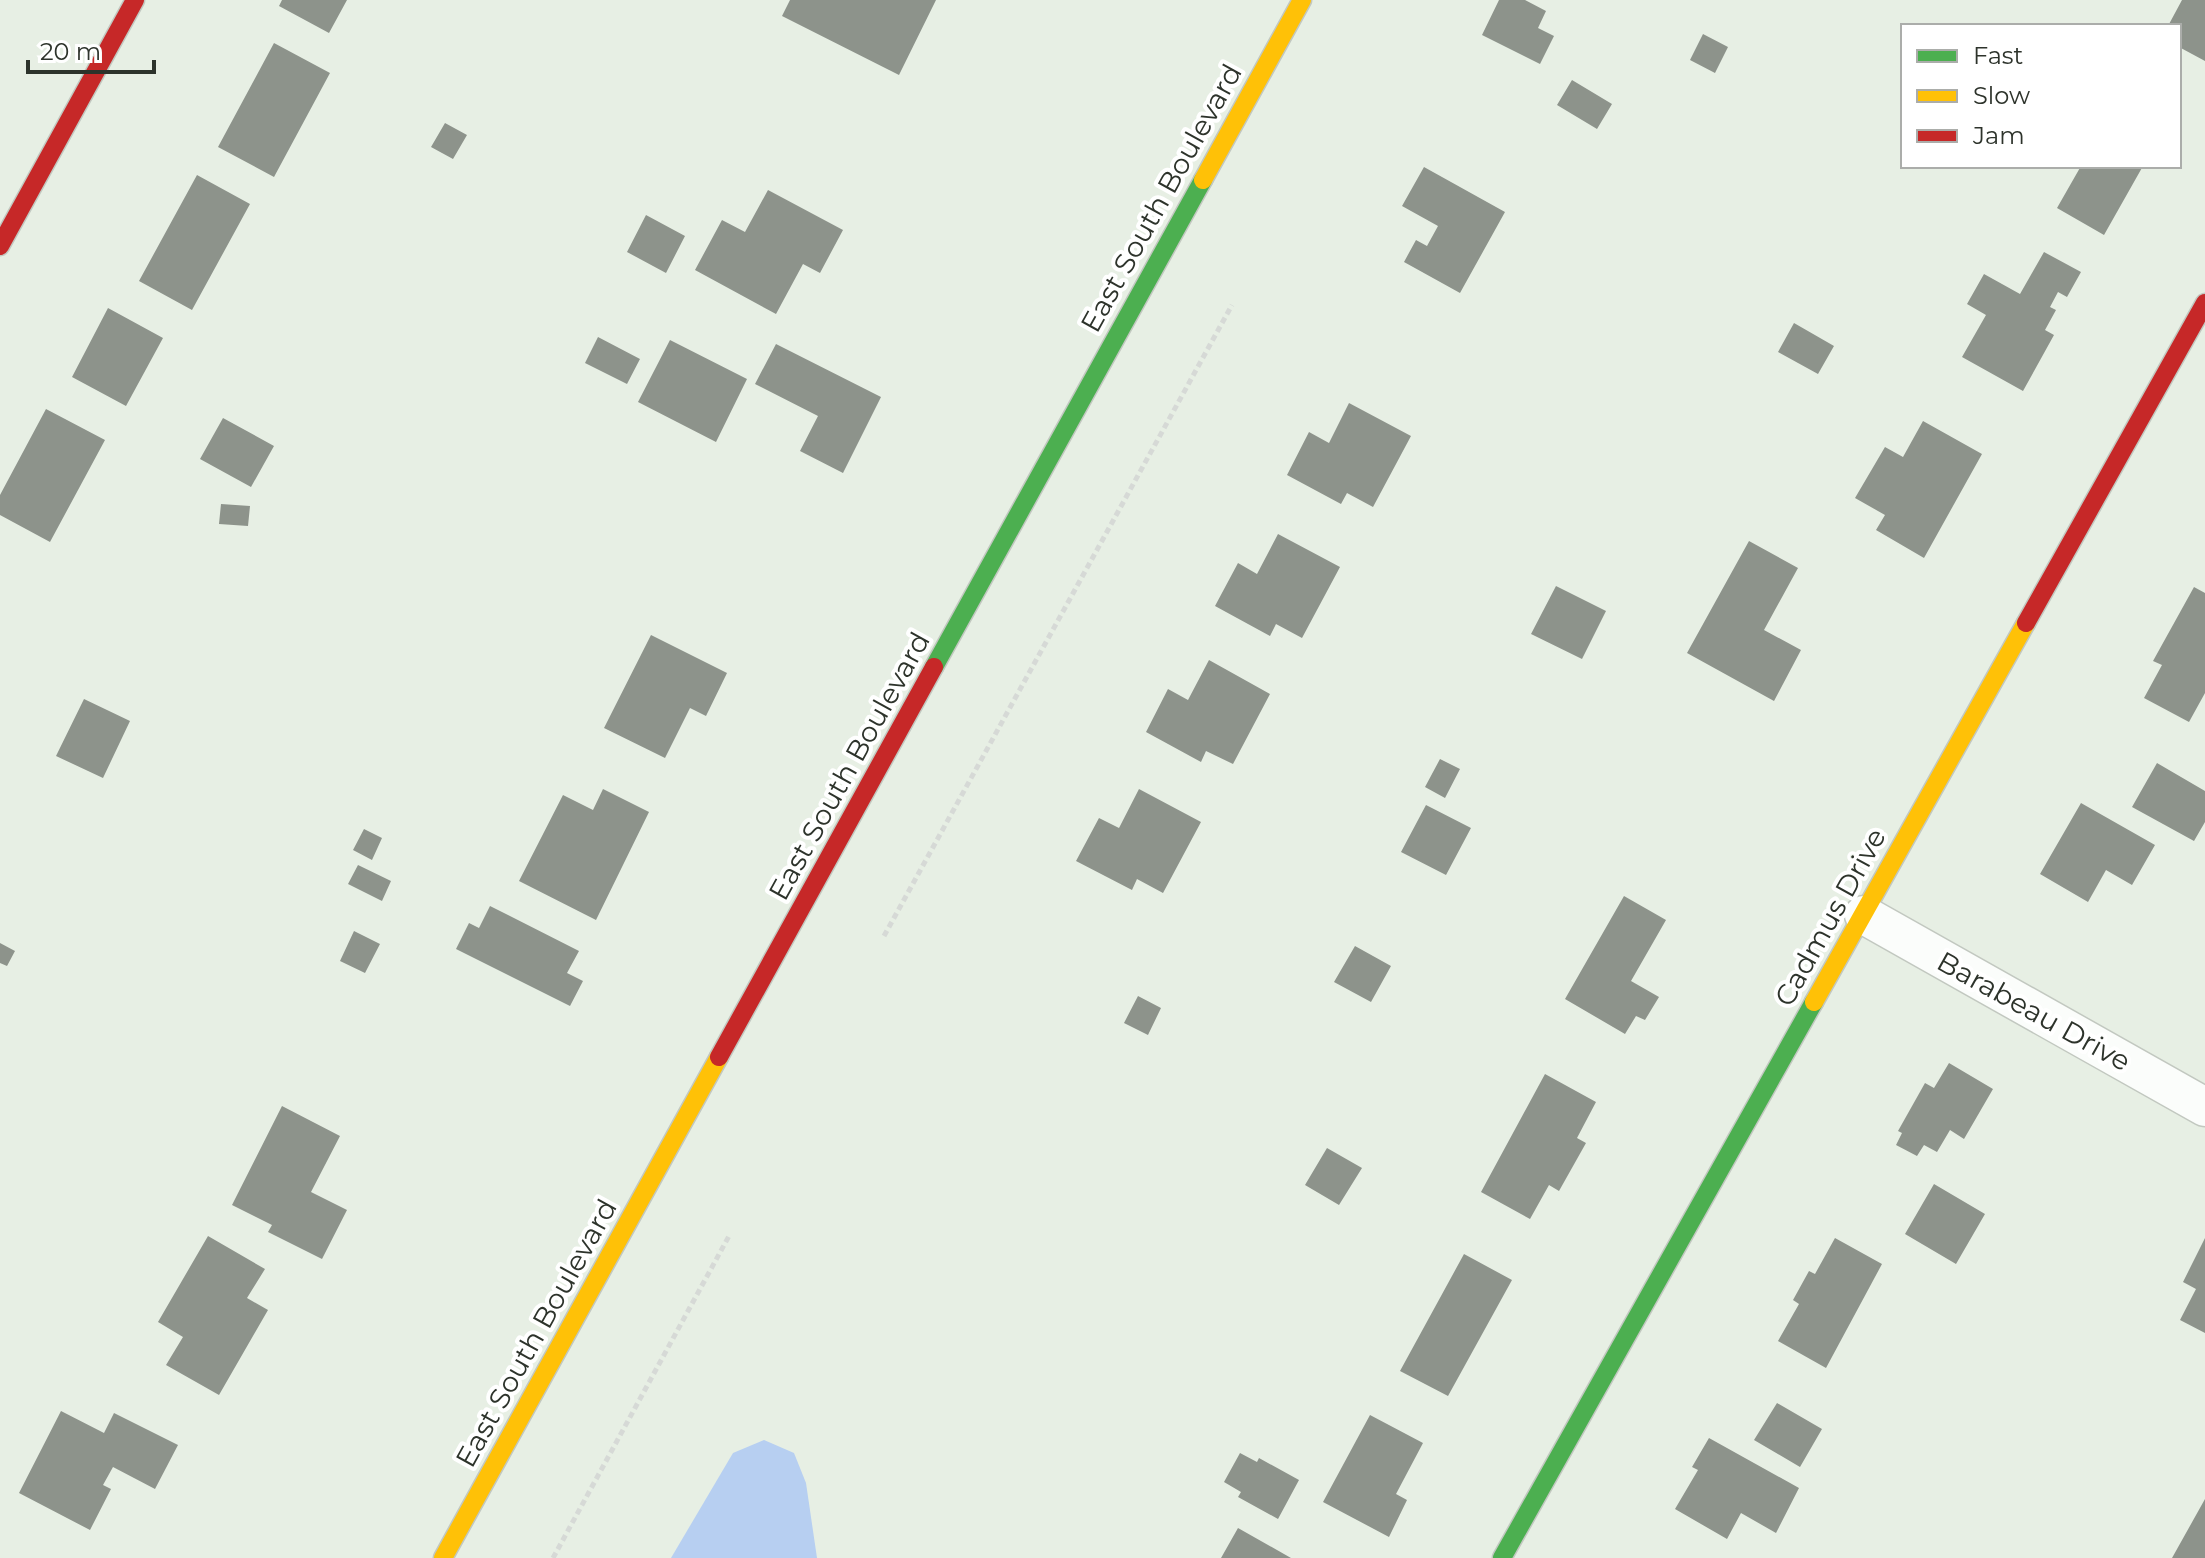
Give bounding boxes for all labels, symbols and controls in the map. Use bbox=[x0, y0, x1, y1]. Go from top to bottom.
scale bar bbox=[28, 24, 154, 74]
legend bbox=[1901, 24, 2181, 168]
text: 20 m bbox=[40, 37, 101, 66]
text: Fast bbox=[1973, 41, 2024, 70]
street label: East South Boulevard bbox=[1073, 58, 1249, 338]
text: Slow bbox=[1973, 81, 2030, 110]
text: Jam bbox=[1972, 121, 2025, 150]
street label: East South Boulevard bbox=[761, 626, 937, 906]
street label: Cadmus Drive bbox=[1767, 822, 1893, 1012]
street label: Barabeau Drive bbox=[1931, 944, 2137, 1078]
street label: East South Boulevard bbox=[448, 1193, 624, 1473]

